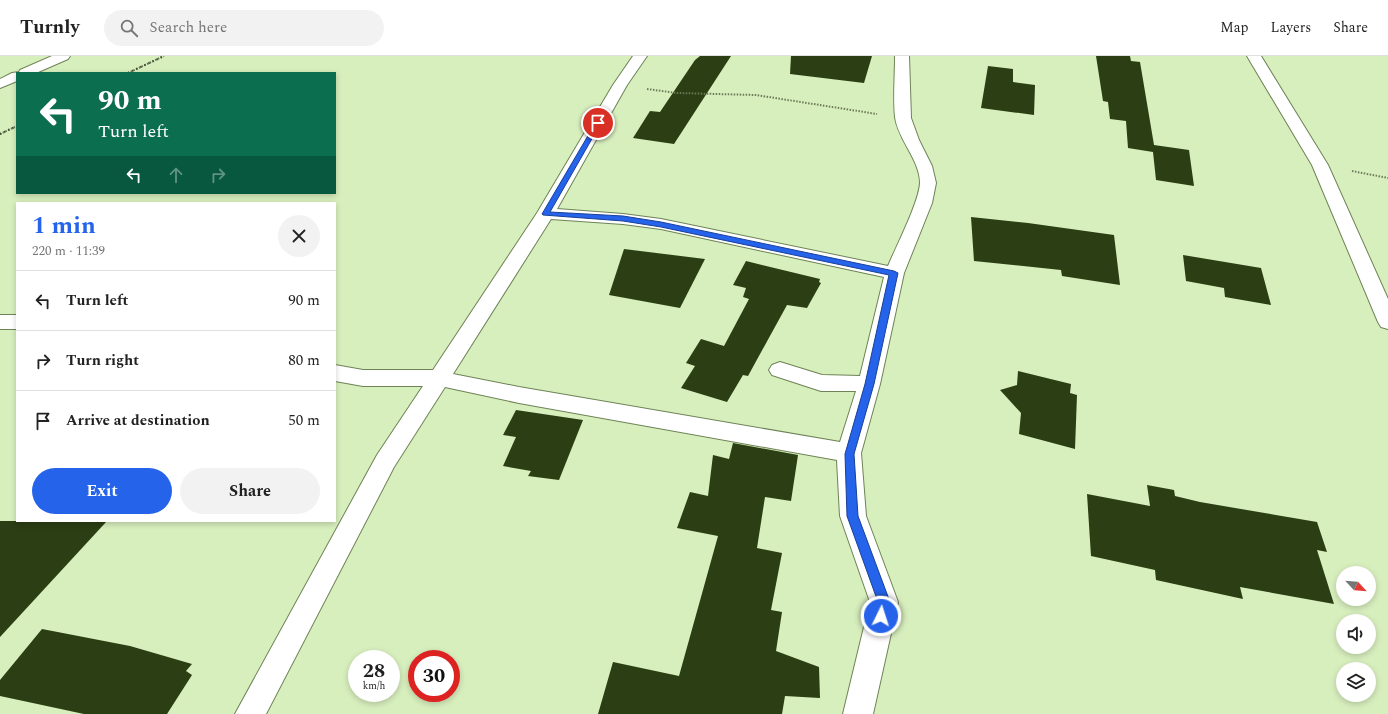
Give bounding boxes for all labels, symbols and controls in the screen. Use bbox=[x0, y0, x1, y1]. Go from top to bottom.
search box bbox=[104, 10, 384, 46]
text: Turnly bbox=[20, 13, 80, 42]
text: Search here bbox=[150, 16, 227, 39]
icon: search bbox=[118, 17, 140, 39]
text: Map bbox=[1220, 17, 1249, 38]
text: Layers bbox=[1271, 17, 1311, 38]
text: Share bbox=[1333, 17, 1368, 38]
text: 90 m bbox=[98, 79, 162, 122]
icon: left bbox=[32, 88, 84, 140]
pin bbox=[581, 106, 615, 140]
icon: arrive bbox=[587, 112, 609, 134]
text: Turn left bbox=[98, 118, 169, 145]
icon: left bbox=[123, 164, 145, 186]
icon: ahead bbox=[165, 164, 187, 186]
icon: right bbox=[207, 164, 229, 186]
text: 1 min bbox=[32, 208, 96, 244]
button: close bbox=[278, 215, 320, 257]
text: 220 m · 11:39 bbox=[32, 241, 105, 261]
text: Turn left bbox=[66, 289, 128, 312]
text: 90 m bbox=[288, 289, 320, 312]
icon: left bbox=[32, 290, 54, 312]
text: Turn right bbox=[66, 349, 139, 372]
text: 80 m bbox=[288, 349, 320, 372]
icon: right bbox=[32, 350, 54, 372]
text: Arrive at destination bbox=[66, 409, 210, 432]
text: 50 m bbox=[288, 409, 320, 432]
icon: arrive bbox=[32, 410, 54, 432]
button: Exit bbox=[32, 468, 172, 514]
button: Share bbox=[180, 468, 320, 514]
north arrow bbox=[1336, 566, 1376, 606]
map controls bbox=[1336, 566, 1376, 702]
position arrow bbox=[860, 595, 902, 637]
button: sound bbox=[1336, 614, 1376, 654]
speed limit sign: 30 bbox=[408, 650, 460, 702]
text: 28 bbox=[363, 656, 385, 686]
button: layers bbox=[1336, 662, 1376, 702]
text: km/h bbox=[363, 678, 385, 694]

